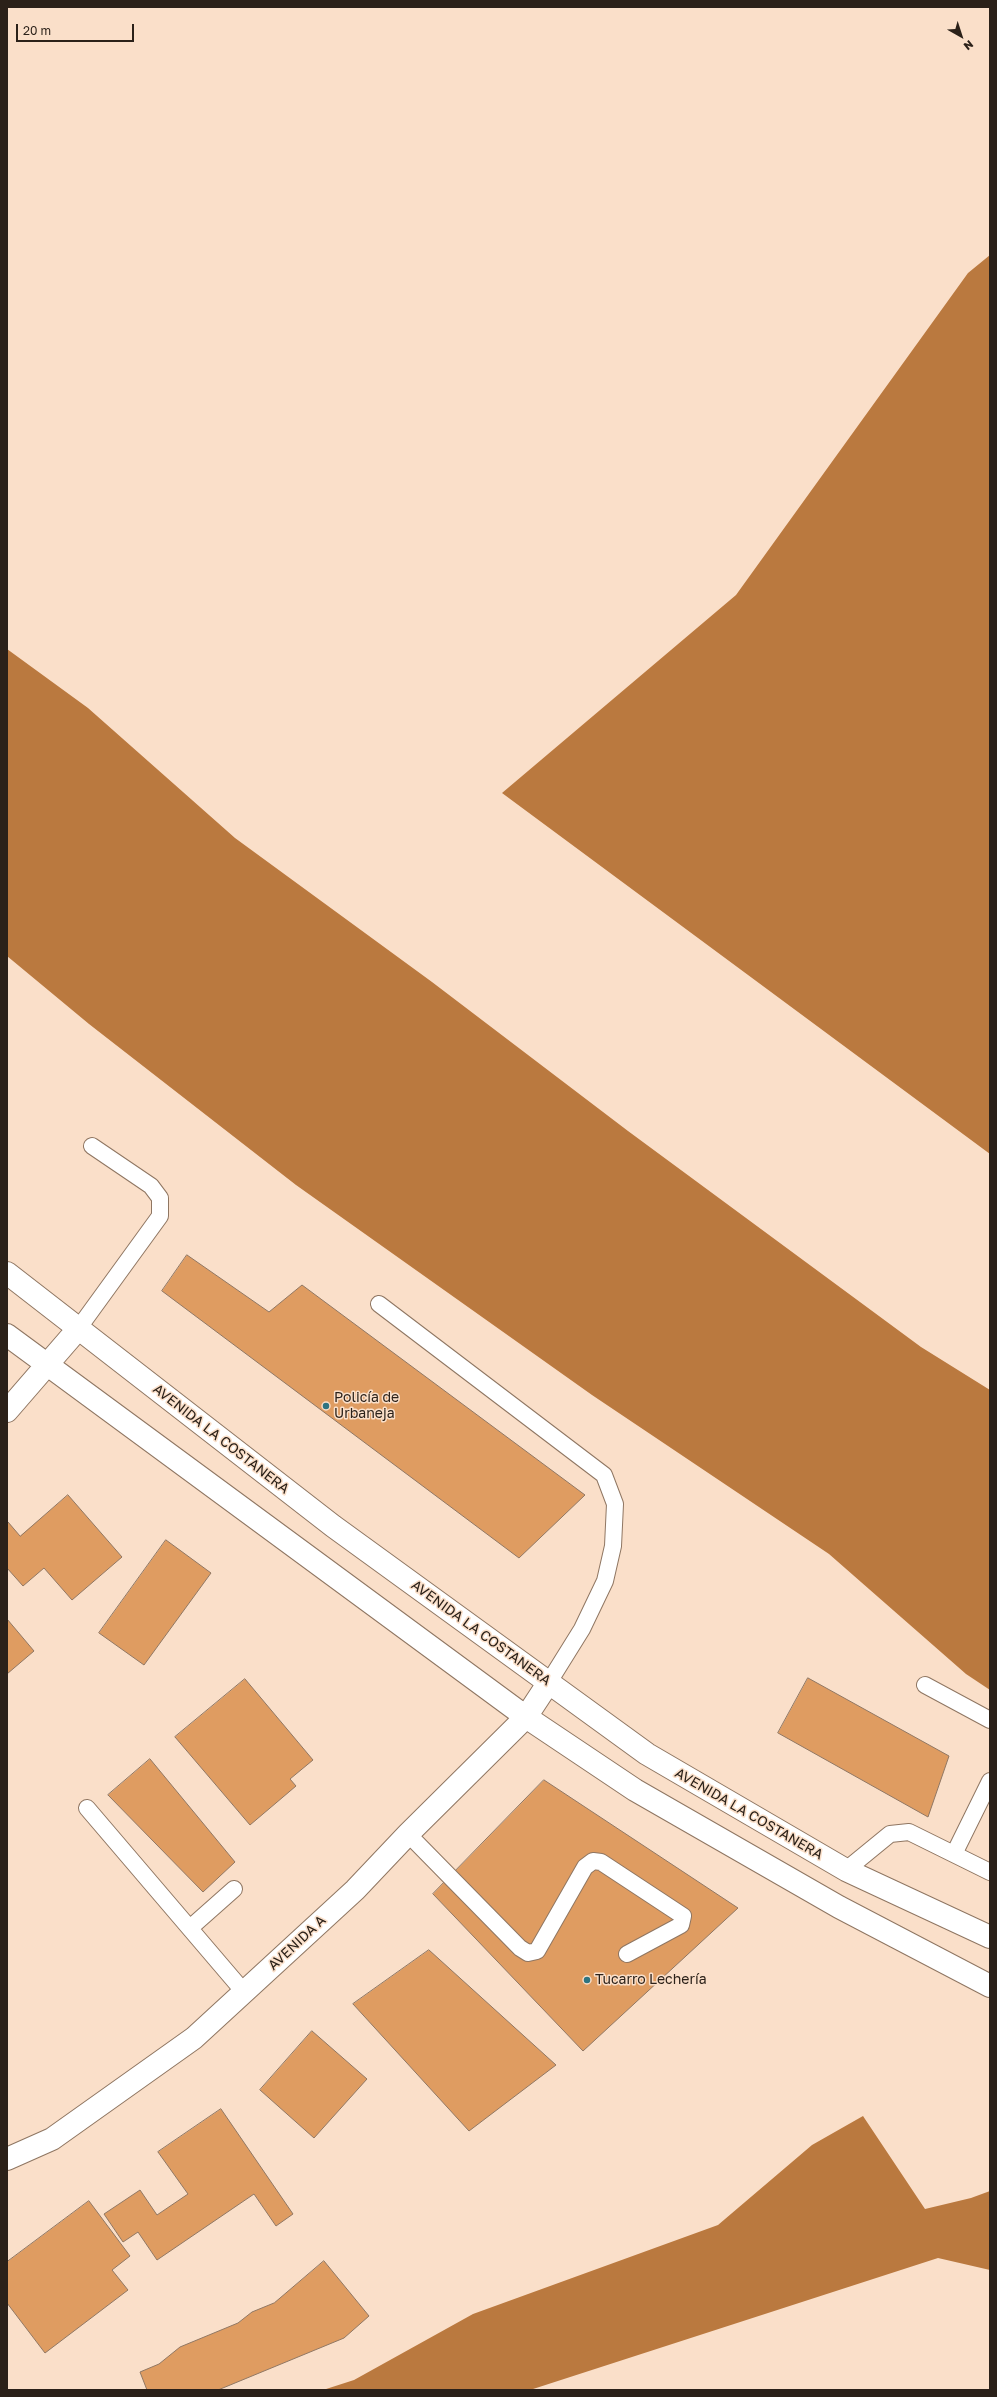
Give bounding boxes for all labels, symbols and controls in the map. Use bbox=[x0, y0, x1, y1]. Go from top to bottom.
scale bar bbox=[18, 16, 136, 42]
north arrow bbox=[941, 16, 981, 56]
text: 20 m bbox=[23, 23, 51, 38]
text: N bbox=[962, 38, 976, 53]
street label: AVENIDA LA COSTANERA bbox=[149, 1381, 293, 1497]
place label: Policía de Urbaneja bbox=[334, 1390, 399, 1422]
marker: Policía de Urbaneja bbox=[321, 1401, 331, 1411]
street label: AVENIDA LA COSTANERA bbox=[408, 1577, 554, 1689]
street label: AVENIDA LA COSTANERA bbox=[672, 1765, 826, 1863]
street label: AVENIDA A bbox=[265, 1912, 329, 1974]
place label: Tucarro Lechería bbox=[595, 1972, 707, 1988]
marker: Tucarro Lechería bbox=[582, 1975, 592, 1985]

